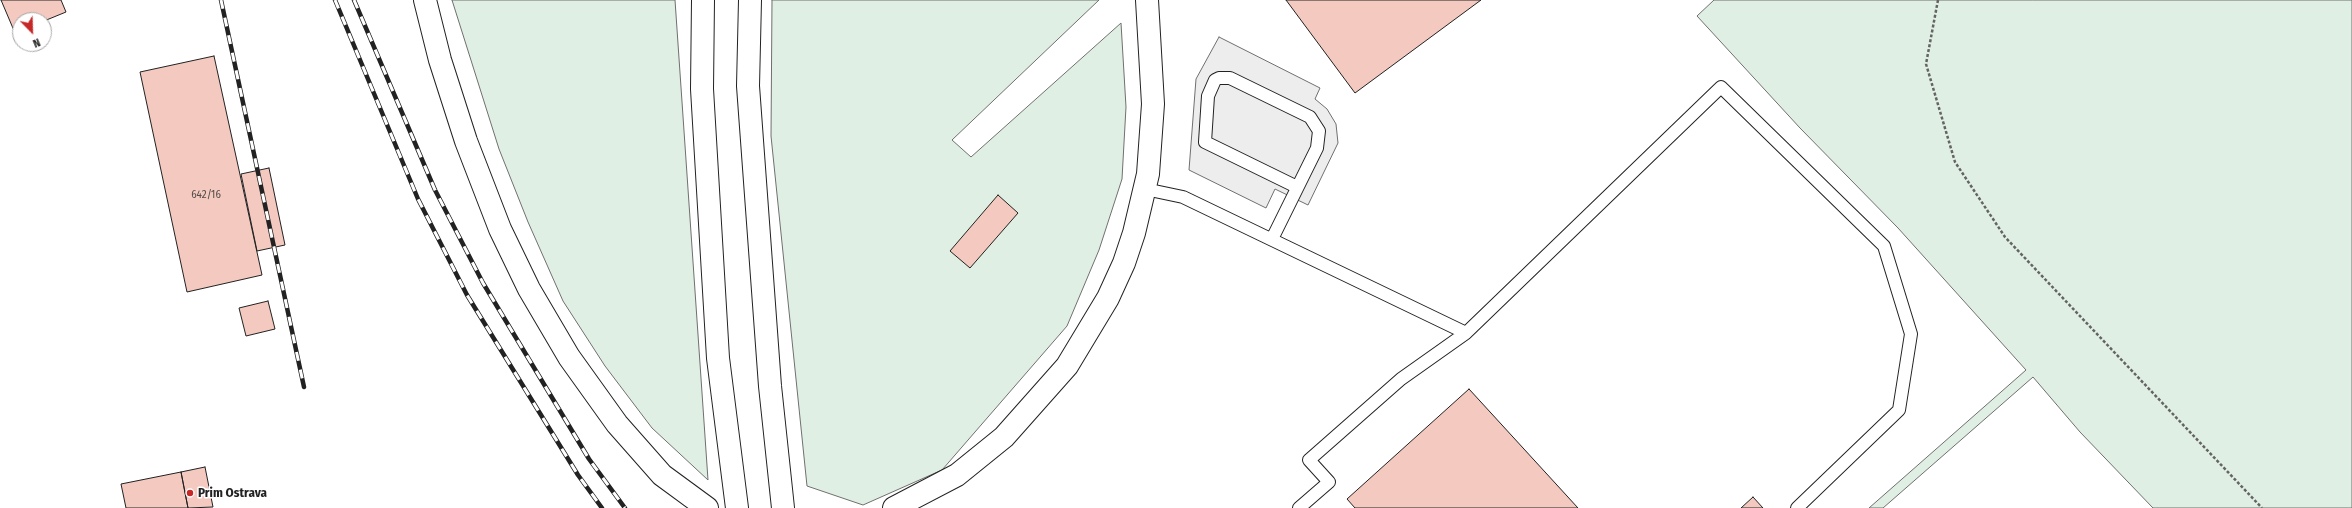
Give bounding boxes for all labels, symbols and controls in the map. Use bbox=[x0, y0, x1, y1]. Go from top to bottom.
north arrow bbox=[12, 12, 52, 52]
text: N bbox=[31, 35, 42, 50]
house number: 642/16 bbox=[191, 188, 221, 202]
place label: Prim Ostrava bbox=[198, 485, 267, 501]
marker: Prim Ostrava bbox=[185, 488, 195, 498]

